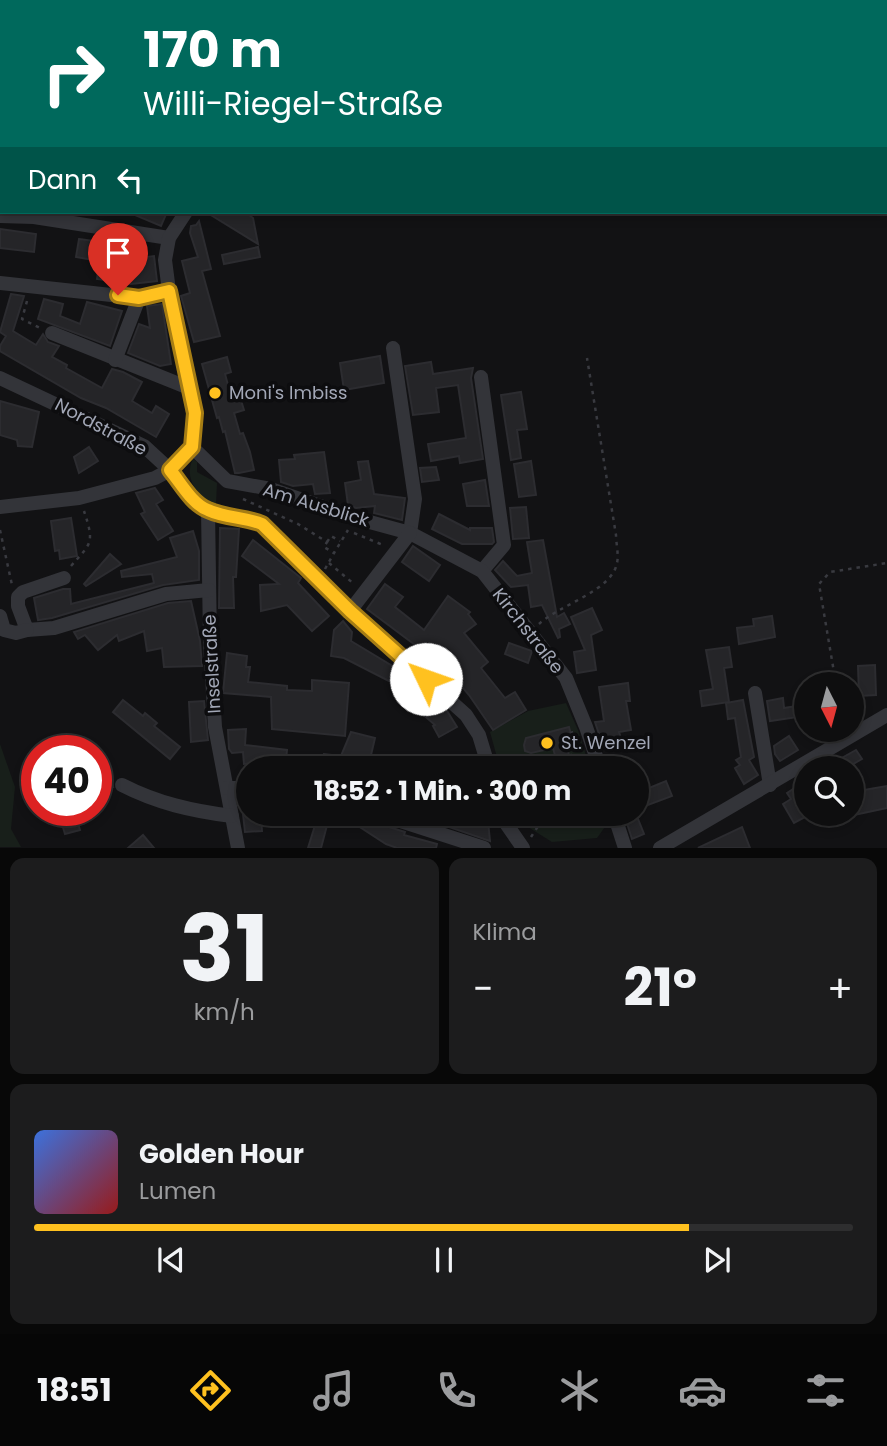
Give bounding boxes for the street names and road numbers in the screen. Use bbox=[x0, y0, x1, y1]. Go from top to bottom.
street label: Nordstraße bbox=[51, 392, 152, 461]
street label: Am Ausblick bbox=[260, 477, 373, 533]
street label: Kirchstraße bbox=[487, 583, 570, 679]
street label: Inselstraße bbox=[196, 614, 227, 714]

